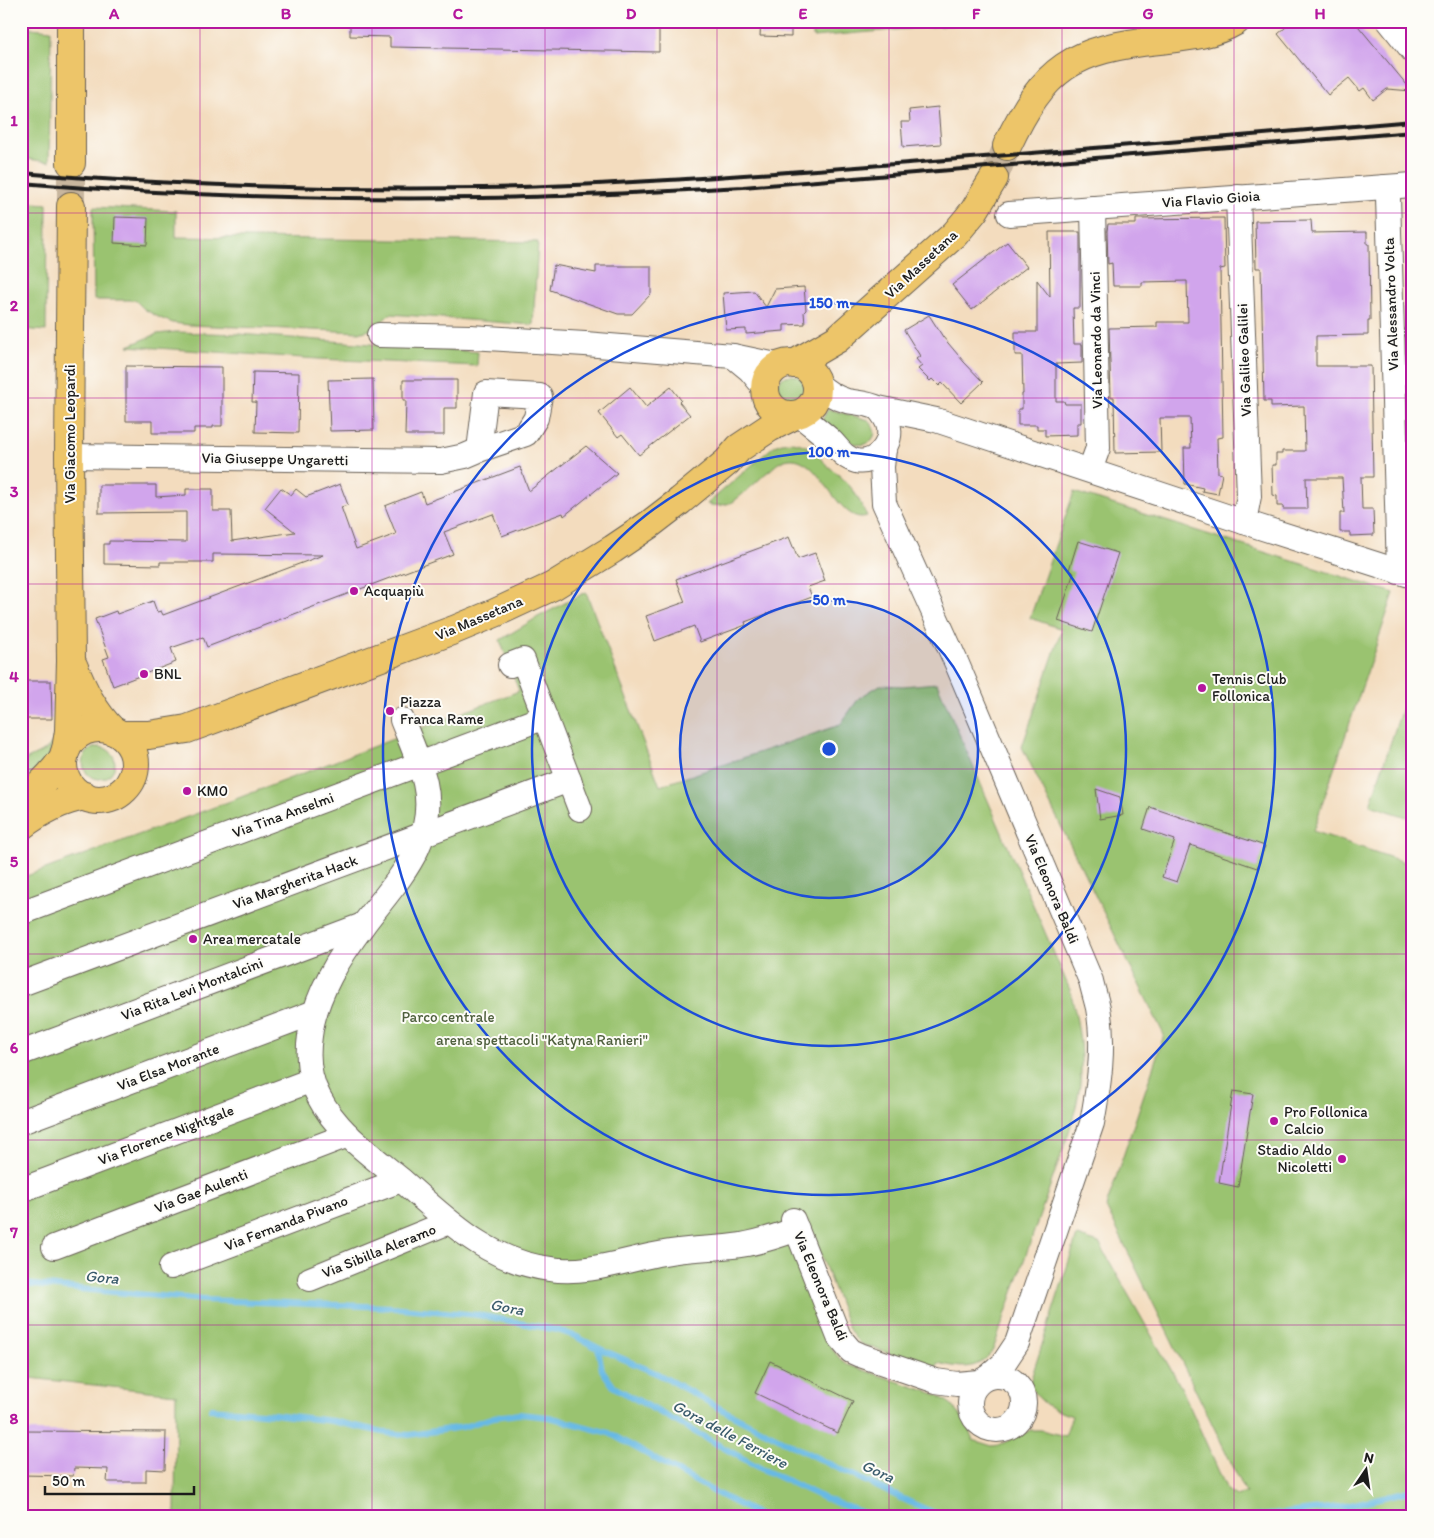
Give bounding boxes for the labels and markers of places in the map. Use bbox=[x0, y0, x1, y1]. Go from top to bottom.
place label: Acquapiù bbox=[364, 582, 424, 600]
marker: Acquapiù bbox=[348, 585, 360, 597]
place label: BNL bbox=[154, 665, 182, 683]
marker: BNL bbox=[138, 668, 150, 680]
place label: Tennis Club Follonica bbox=[1212, 670, 1287, 705]
marker: Tennis Club Follonica bbox=[1196, 682, 1208, 694]
place label: Piazza Franca Rame bbox=[400, 693, 484, 728]
marker: Piazza Franca Rame bbox=[384, 705, 396, 717]
centre of rings bbox=[820, 740, 838, 758]
place label: KM0 bbox=[197, 782, 228, 800]
marker: KM0 bbox=[181, 785, 193, 797]
place label: Area mercatale bbox=[203, 930, 301, 948]
marker: Area mercatale bbox=[187, 933, 199, 945]
place label: Pro Follonica Calcio bbox=[1284, 1103, 1368, 1138]
marker: Pro Follonica Calcio bbox=[1268, 1115, 1280, 1127]
place label: Stadio Aldo Nicoletti bbox=[1257, 1141, 1332, 1176]
marker: Stadio Aldo Nicoletti bbox=[1336, 1153, 1348, 1165]

